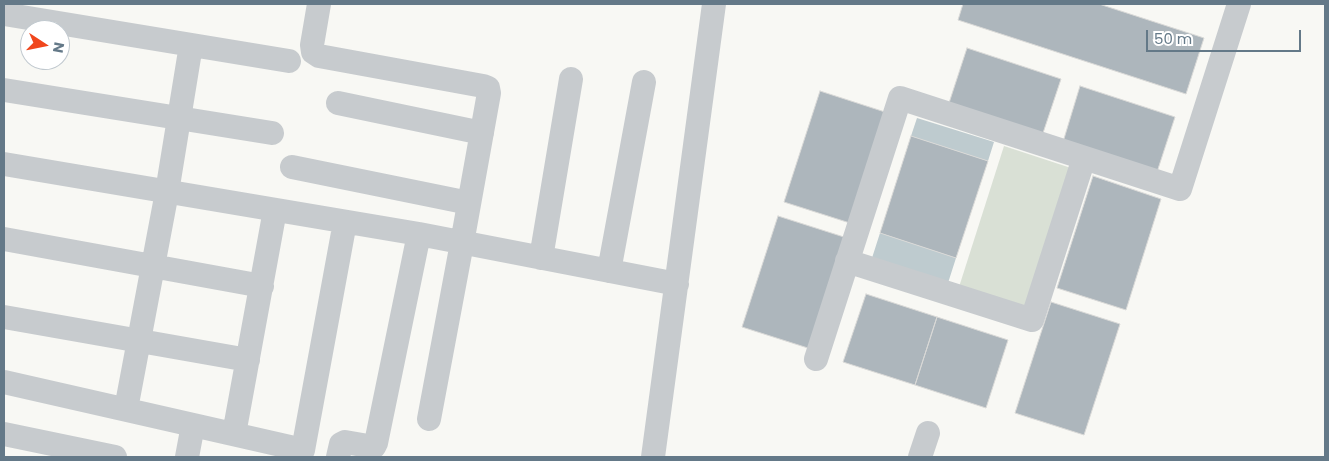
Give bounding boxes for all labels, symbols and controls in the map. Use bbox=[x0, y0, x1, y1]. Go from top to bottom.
north arrow bbox=[20, 20, 70, 70]
scale bar bbox=[1149, 20, 1304, 52]
text: 50 m bbox=[1154, 28, 1192, 49]
text: N bbox=[48, 41, 70, 55]

